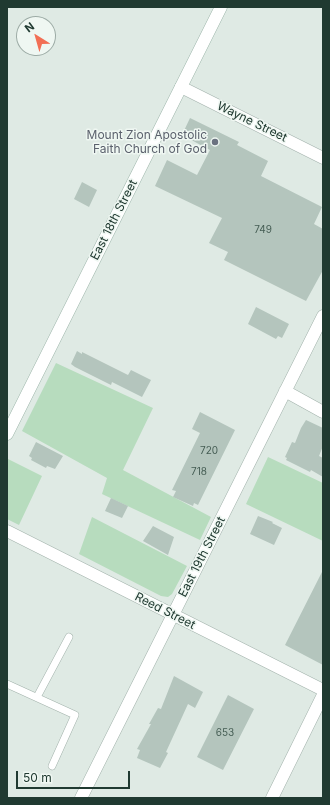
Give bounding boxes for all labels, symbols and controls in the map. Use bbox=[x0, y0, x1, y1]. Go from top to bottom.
north arrow bbox=[16, 16, 56, 56]
text: N bbox=[22, 19, 37, 35]
street label: Wayne Street bbox=[215, 99, 289, 145]
place label: Mount Zion Apostolic Faith Church of God bbox=[87, 128, 207, 156]
marker: Mount Zion Apostolic Faith Church of God bbox=[210, 137, 220, 147]
street label: East 18th Street bbox=[88, 177, 140, 263]
house number: 749 bbox=[254, 224, 272, 236]
house number: 720 bbox=[200, 445, 218, 457]
house number: 718 bbox=[191, 466, 207, 478]
street label: East 19th Street bbox=[176, 514, 228, 600]
street label: Reed Street bbox=[132, 590, 198, 632]
house number: 653 bbox=[216, 727, 234, 739]
scale bar bbox=[18, 763, 132, 789]
text: 50 m bbox=[23, 770, 52, 785]

